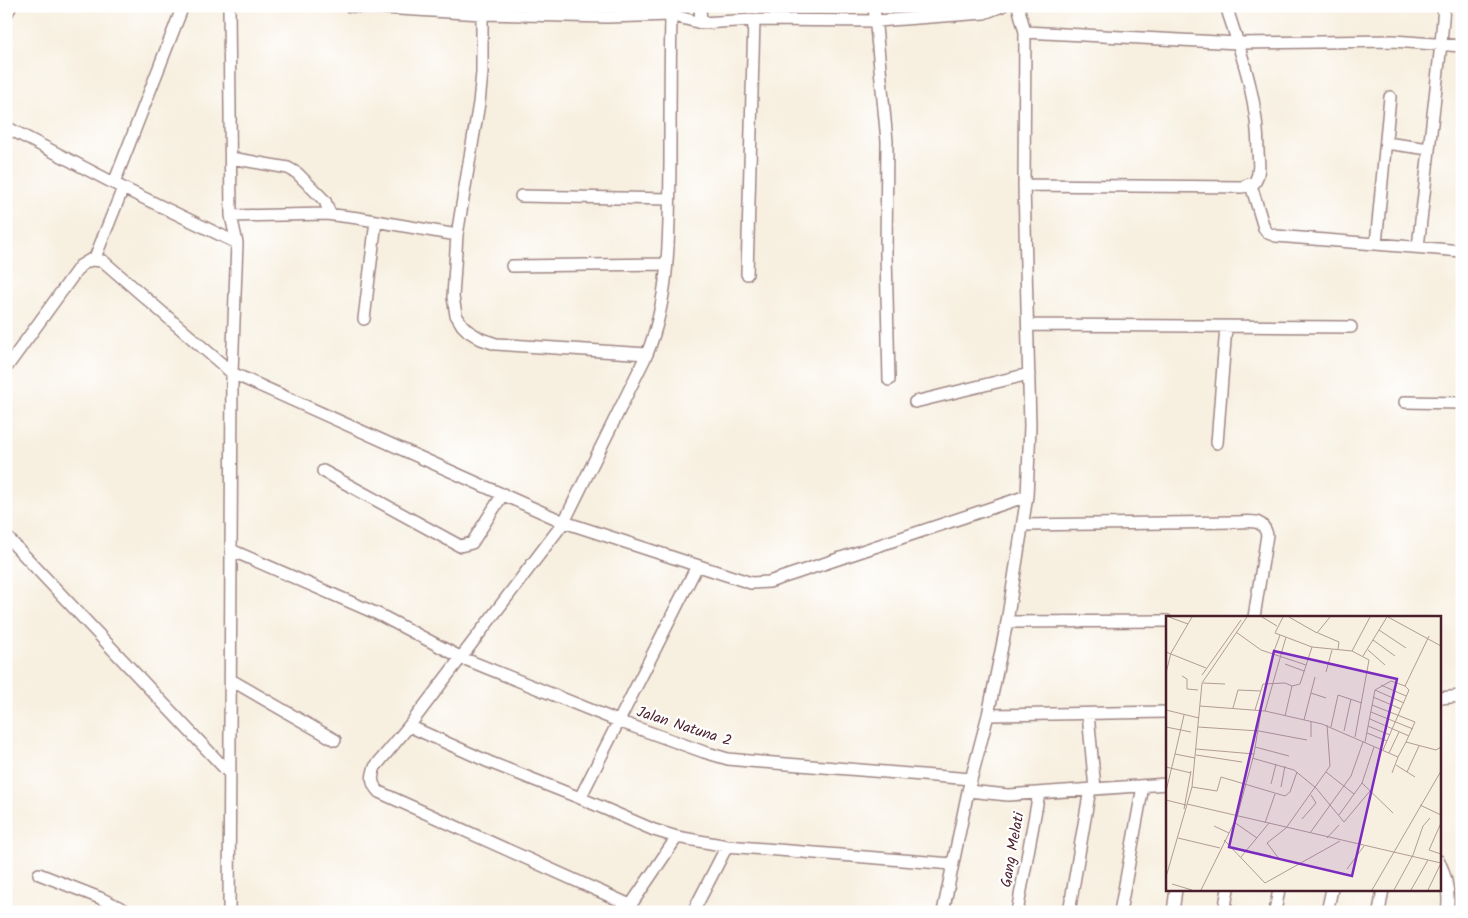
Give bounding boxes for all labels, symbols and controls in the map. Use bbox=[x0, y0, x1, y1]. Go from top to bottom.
inset map bbox=[1166, 616, 1440, 890]
street label: Jalan Natuna 2 bbox=[633, 700, 735, 754]
street label: Gang Melati bbox=[995, 809, 1032, 890]

